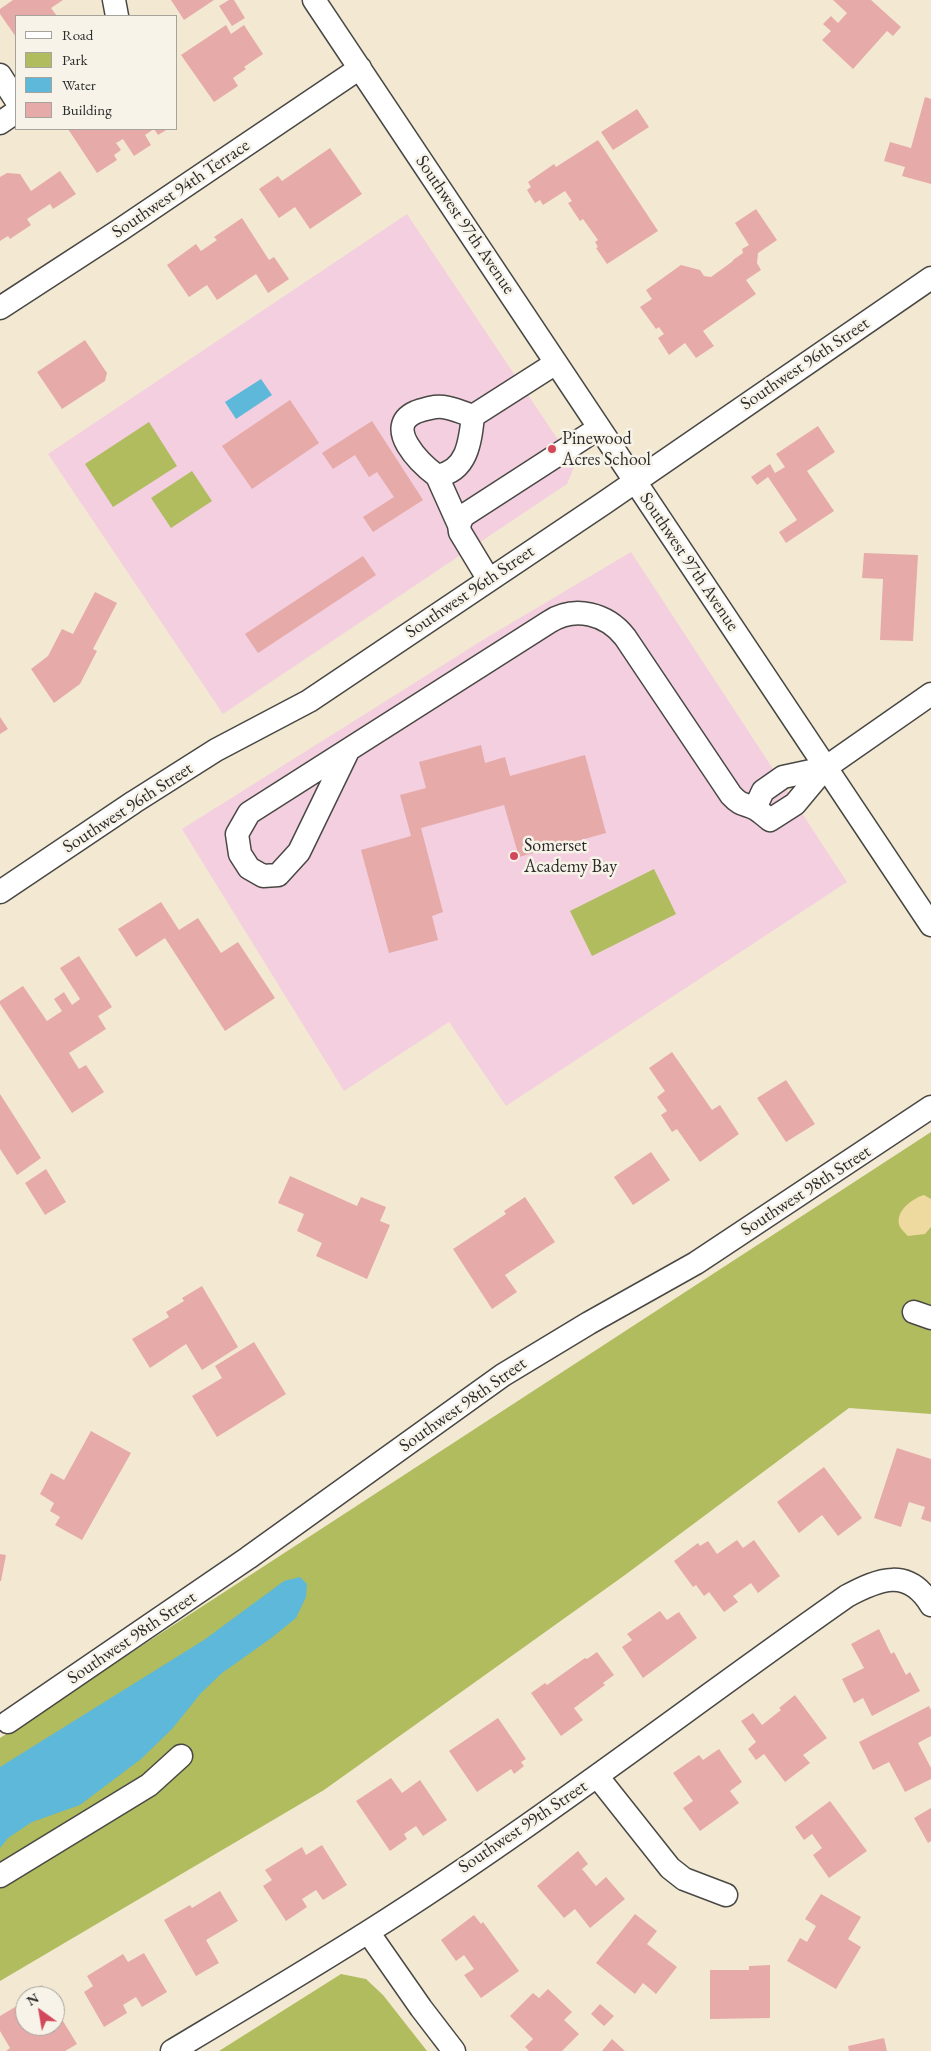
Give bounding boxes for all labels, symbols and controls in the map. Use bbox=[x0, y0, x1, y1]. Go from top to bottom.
legend bbox=[15, 15, 178, 130]
text: Road bbox=[62, 25, 93, 44]
text: Park bbox=[62, 50, 88, 69]
text: Water bbox=[62, 75, 96, 94]
text: Building bbox=[62, 100, 112, 119]
street label: Southwest 94th Terrace bbox=[108, 135, 254, 243]
street label: Southwest 97th Avenue bbox=[411, 152, 519, 298]
street label: Southwest 96th Street bbox=[737, 313, 873, 415]
place label: Pinewood Acres School bbox=[562, 428, 651, 470]
marker: Pinewood Acres School bbox=[546, 443, 558, 455]
street label: Southwest 97th Avenue bbox=[635, 489, 743, 635]
street label: Southwest 96th Street bbox=[402, 541, 538, 643]
street label: Southwest 96th Street bbox=[59, 758, 197, 858]
place label: Somerset Academy Bay bbox=[524, 835, 617, 878]
marker: Somerset Academy Bay bbox=[508, 850, 520, 862]
street label: Southwest 98th Street bbox=[737, 1141, 875, 1241]
street label: Southwest 98th Street bbox=[395, 1353, 531, 1457]
street label: Southwest 98th Street bbox=[64, 1587, 200, 1689]
street label: Southwest 99th Street bbox=[455, 1776, 591, 1878]
north arrow bbox=[15, 1986, 65, 2036]
text: N bbox=[23, 1988, 42, 2010]

